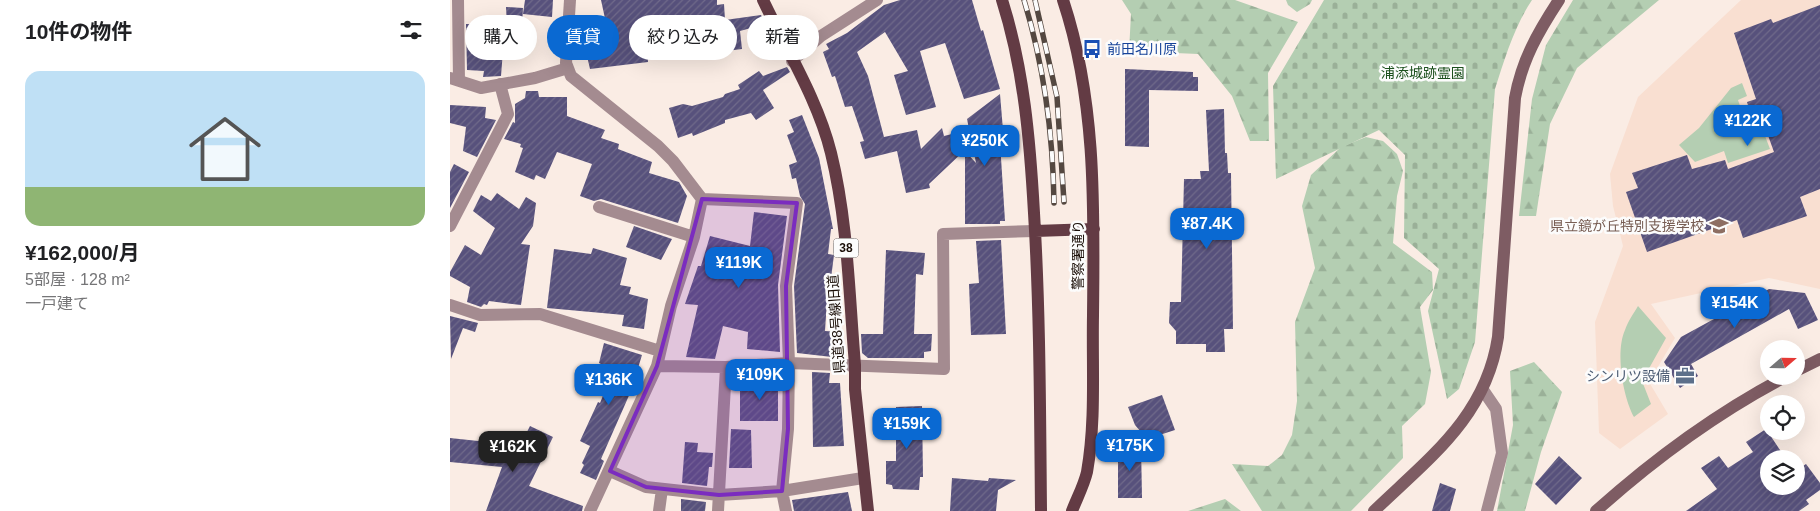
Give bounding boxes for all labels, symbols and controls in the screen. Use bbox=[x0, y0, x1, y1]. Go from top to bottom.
chip: 購入 bbox=[465, 15, 537, 60]
chip: 賃貸 bbox=[547, 15, 619, 60]
chip: 絞り込み bbox=[629, 15, 737, 60]
chip: 新着 bbox=[747, 15, 819, 60]
icon: filters bbox=[397, 16, 425, 44]
text: 10件の物件 bbox=[25, 20, 132, 43]
bus stop icon: 前田名川原 bbox=[1081, 38, 1103, 60]
place label: 前田名川原 bbox=[1107, 41, 1177, 57]
park label: 浦添城跡霊園 bbox=[1381, 65, 1465, 81]
icon: home bbox=[180, 104, 270, 194]
pin: ¥122K bbox=[1713, 104, 1783, 147]
text: ¥122K bbox=[1724, 112, 1772, 129]
pin: ¥250K bbox=[950, 124, 1020, 167]
text: ¥250K bbox=[961, 132, 1009, 149]
pin: ¥87.4K bbox=[1166, 208, 1248, 250]
text: ¥87.4K bbox=[1181, 215, 1233, 232]
school or university icon: 県立鏡が丘特別支援学校 bbox=[1708, 215, 1730, 237]
place label: 県立鏡が丘特別支援学校 bbox=[1550, 218, 1704, 234]
street label: 警察署通り bbox=[1070, 220, 1086, 290]
road number: 38 bbox=[834, 238, 858, 258]
text: ¥162,000/月 bbox=[25, 241, 139, 264]
pin: ¥119K bbox=[704, 246, 774, 289]
text: ¥119K bbox=[716, 254, 762, 271]
text: 5部屋 · 128 m² bbox=[25, 271, 130, 288]
street label: 県道38号線旧道 bbox=[825, 274, 847, 374]
pin: ¥154K bbox=[1700, 286, 1770, 329]
text: ¥154K bbox=[1711, 294, 1759, 311]
text: 一戸建て bbox=[25, 295, 89, 312]
north arrow bbox=[1760, 340, 1805, 385]
map controls bbox=[1760, 340, 1805, 495]
pin: ¥109K bbox=[725, 358, 795, 401]
pin: ¥136K bbox=[574, 364, 644, 406]
office icon: シンリツ設備 bbox=[1674, 365, 1696, 387]
text: ¥109K bbox=[736, 366, 784, 383]
place label: シンリツ設備 bbox=[1586, 368, 1670, 384]
text: ¥136K bbox=[585, 371, 633, 388]
button: locate bbox=[1760, 395, 1805, 440]
pin: ¥159K bbox=[872, 408, 942, 450]
text: ¥159K bbox=[883, 415, 931, 432]
pin: ¥162K bbox=[478, 430, 548, 473]
pin: ¥175K bbox=[1095, 430, 1165, 472]
text: ¥175K bbox=[1106, 437, 1154, 454]
text: ¥162K bbox=[489, 438, 537, 455]
button: layers bbox=[1760, 450, 1805, 495]

